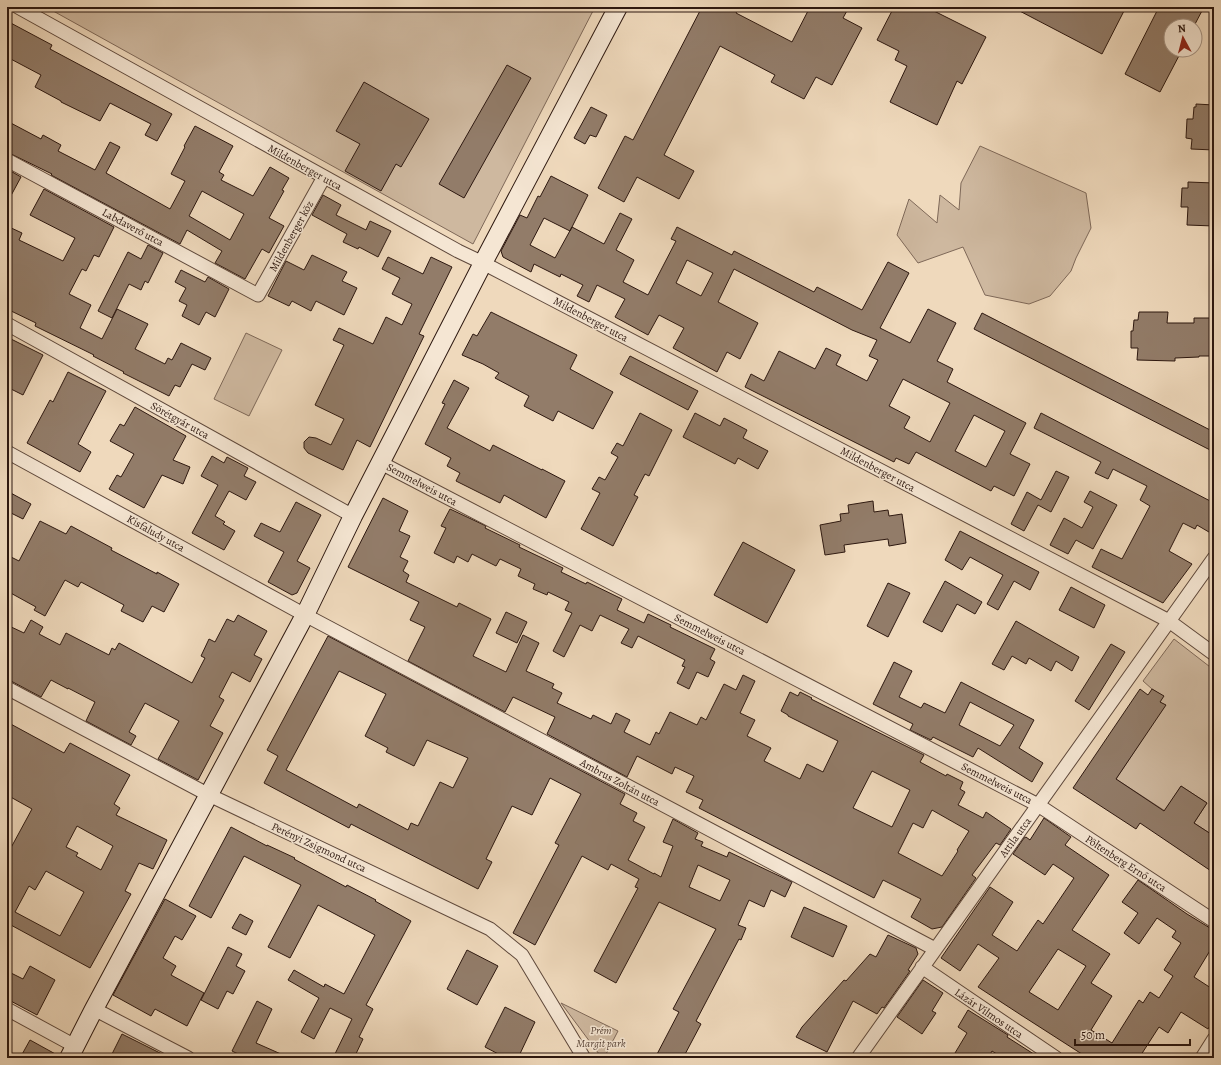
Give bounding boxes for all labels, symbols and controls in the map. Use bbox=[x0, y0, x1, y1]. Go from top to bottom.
north arrow bbox=[1163, 18, 1203, 58]
text: N bbox=[1177, 21, 1187, 37]
street label: Mildenberger utca bbox=[265, 141, 345, 194]
street label: Mildenberger köz bbox=[266, 198, 317, 275]
street label: Labdaverő utca bbox=[99, 205, 167, 250]
street label: Mildenberger utca bbox=[551, 293, 632, 346]
street label: Sörétgyár utca bbox=[148, 398, 212, 443]
street label: Mildenberger utca bbox=[838, 443, 919, 496]
street label: Semmelweis utca bbox=[384, 460, 460, 510]
street label: Kisfaludy utca bbox=[124, 511, 188, 556]
street label: Semmelweis utca bbox=[672, 610, 749, 659]
street label: Ambrus Zoltán utca bbox=[576, 755, 663, 810]
street label: Semmelweis utca bbox=[959, 759, 1036, 808]
street label: Attila utca bbox=[995, 814, 1036, 861]
street label: Perényi Zsigmond utca bbox=[269, 819, 369, 876]
street label: Pöltenberg Ernő utca bbox=[1082, 832, 1170, 896]
street label: Lázár Vilmos utca bbox=[951, 985, 1027, 1042]
scale bar bbox=[1075, 1021, 1190, 1047]
park label: Prém Margit park bbox=[576, 1023, 626, 1051]
text: 50 m bbox=[1081, 1027, 1105, 1043]

